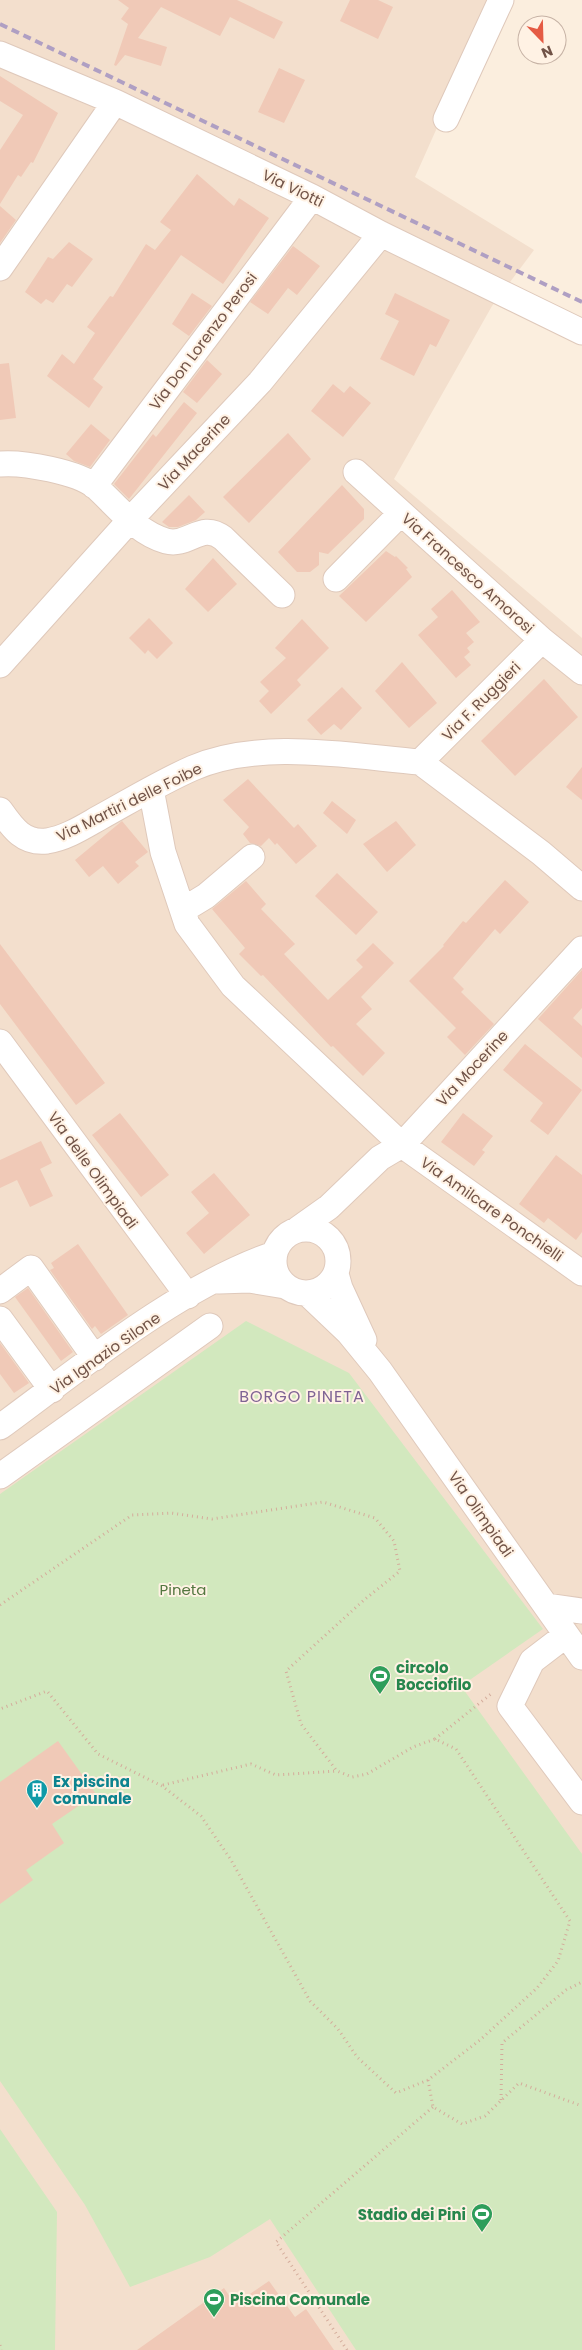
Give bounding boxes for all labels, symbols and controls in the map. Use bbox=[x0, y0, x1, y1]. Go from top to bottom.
north arrow bbox=[517, 15, 567, 65]
text: N bbox=[538, 41, 556, 63]
street label: Via Viotti bbox=[259, 164, 327, 212]
street label: Via Don Lorenzo Perosi bbox=[144, 268, 262, 414]
street label: Via Macerine bbox=[153, 409, 235, 495]
street label: Via Francesco Amorosi bbox=[397, 508, 539, 638]
street label: Via F. Ruggieri bbox=[437, 657, 525, 745]
street label: Via Martiri delle Foibe bbox=[53, 758, 205, 846]
street label: Via Mocerine bbox=[431, 1025, 513, 1111]
street label: Via delle Olimpiadi bbox=[43, 1107, 143, 1233]
street label: Via Amilcare Ponchielli bbox=[416, 1152, 568, 1266]
street label: Via Ignazio Silone bbox=[46, 1307, 164, 1399]
district label: BORGO PINETA bbox=[239, 1385, 365, 1408]
street label: Via Olimpiadi bbox=[444, 1467, 518, 1561]
park label: Pineta bbox=[160, 1579, 206, 1600]
place label: circolo Bocciofilo bbox=[396, 1657, 472, 1695]
sports icon: circolo Bocciofilo bbox=[368, 1664, 392, 1695]
place label: Ex piscina comunale bbox=[53, 1771, 132, 1809]
building icon: Ex piscina comunale bbox=[25, 1778, 49, 1809]
sports icon: Stadio dei Pini bbox=[470, 2202, 494, 2233]
place label: Stadio dei Pini bbox=[358, 2204, 466, 2225]
sports icon: Piscina Comunale bbox=[202, 2287, 226, 2318]
place label: Piscina Comunale bbox=[230, 2289, 370, 2310]

